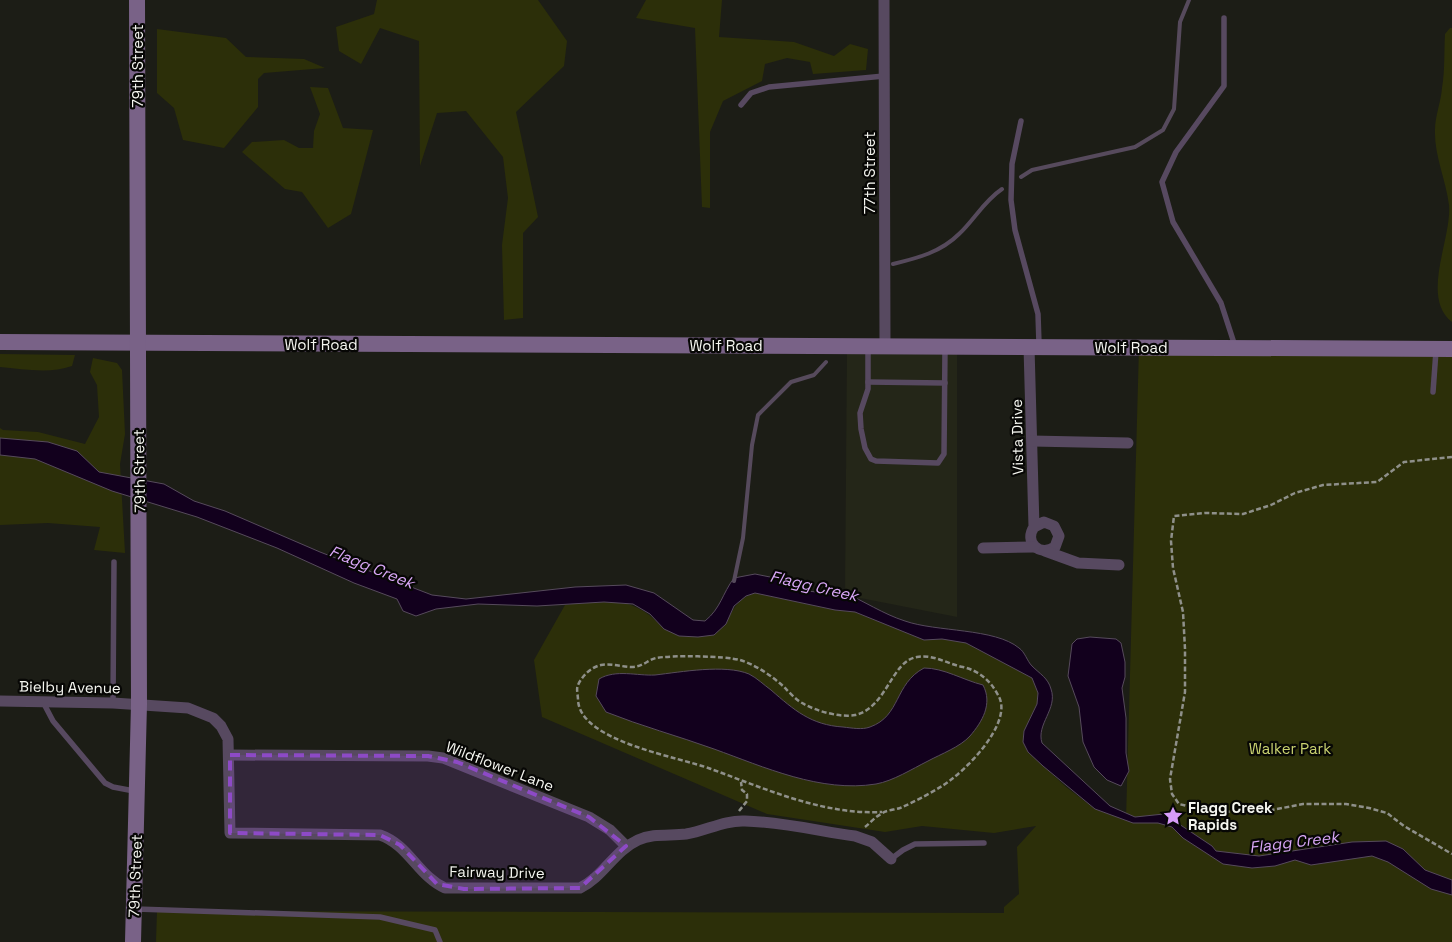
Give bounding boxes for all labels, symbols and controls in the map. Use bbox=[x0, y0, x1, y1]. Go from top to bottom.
street label: 79th Street bbox=[128, 24, 147, 108]
street label: 77th Street bbox=[860, 132, 879, 214]
street label: Wolf Road bbox=[284, 335, 358, 354]
street label: Wolf Road bbox=[689, 336, 763, 355]
street label: Wolf Road bbox=[1094, 338, 1168, 357]
street label: Vista Drive bbox=[1007, 399, 1027, 475]
street label: 79th Street bbox=[129, 429, 149, 513]
water label: Flagg Creek bbox=[326, 540, 420, 594]
water label: Flagg Creek bbox=[768, 566, 862, 607]
street label: Bielby Avenue bbox=[19, 677, 121, 697]
street label: Wildflower Lane bbox=[443, 737, 557, 795]
park label: Walker Park bbox=[1249, 739, 1331, 758]
place label: Flagg Creek Rapids bbox=[1188, 798, 1273, 834]
place icon: Flagg Creek Rapids bbox=[1162, 805, 1184, 827]
water label: Flagg Creek bbox=[1248, 826, 1342, 858]
street label: 79th Street bbox=[124, 834, 146, 918]
street label: Fairway Drive bbox=[449, 862, 545, 882]

